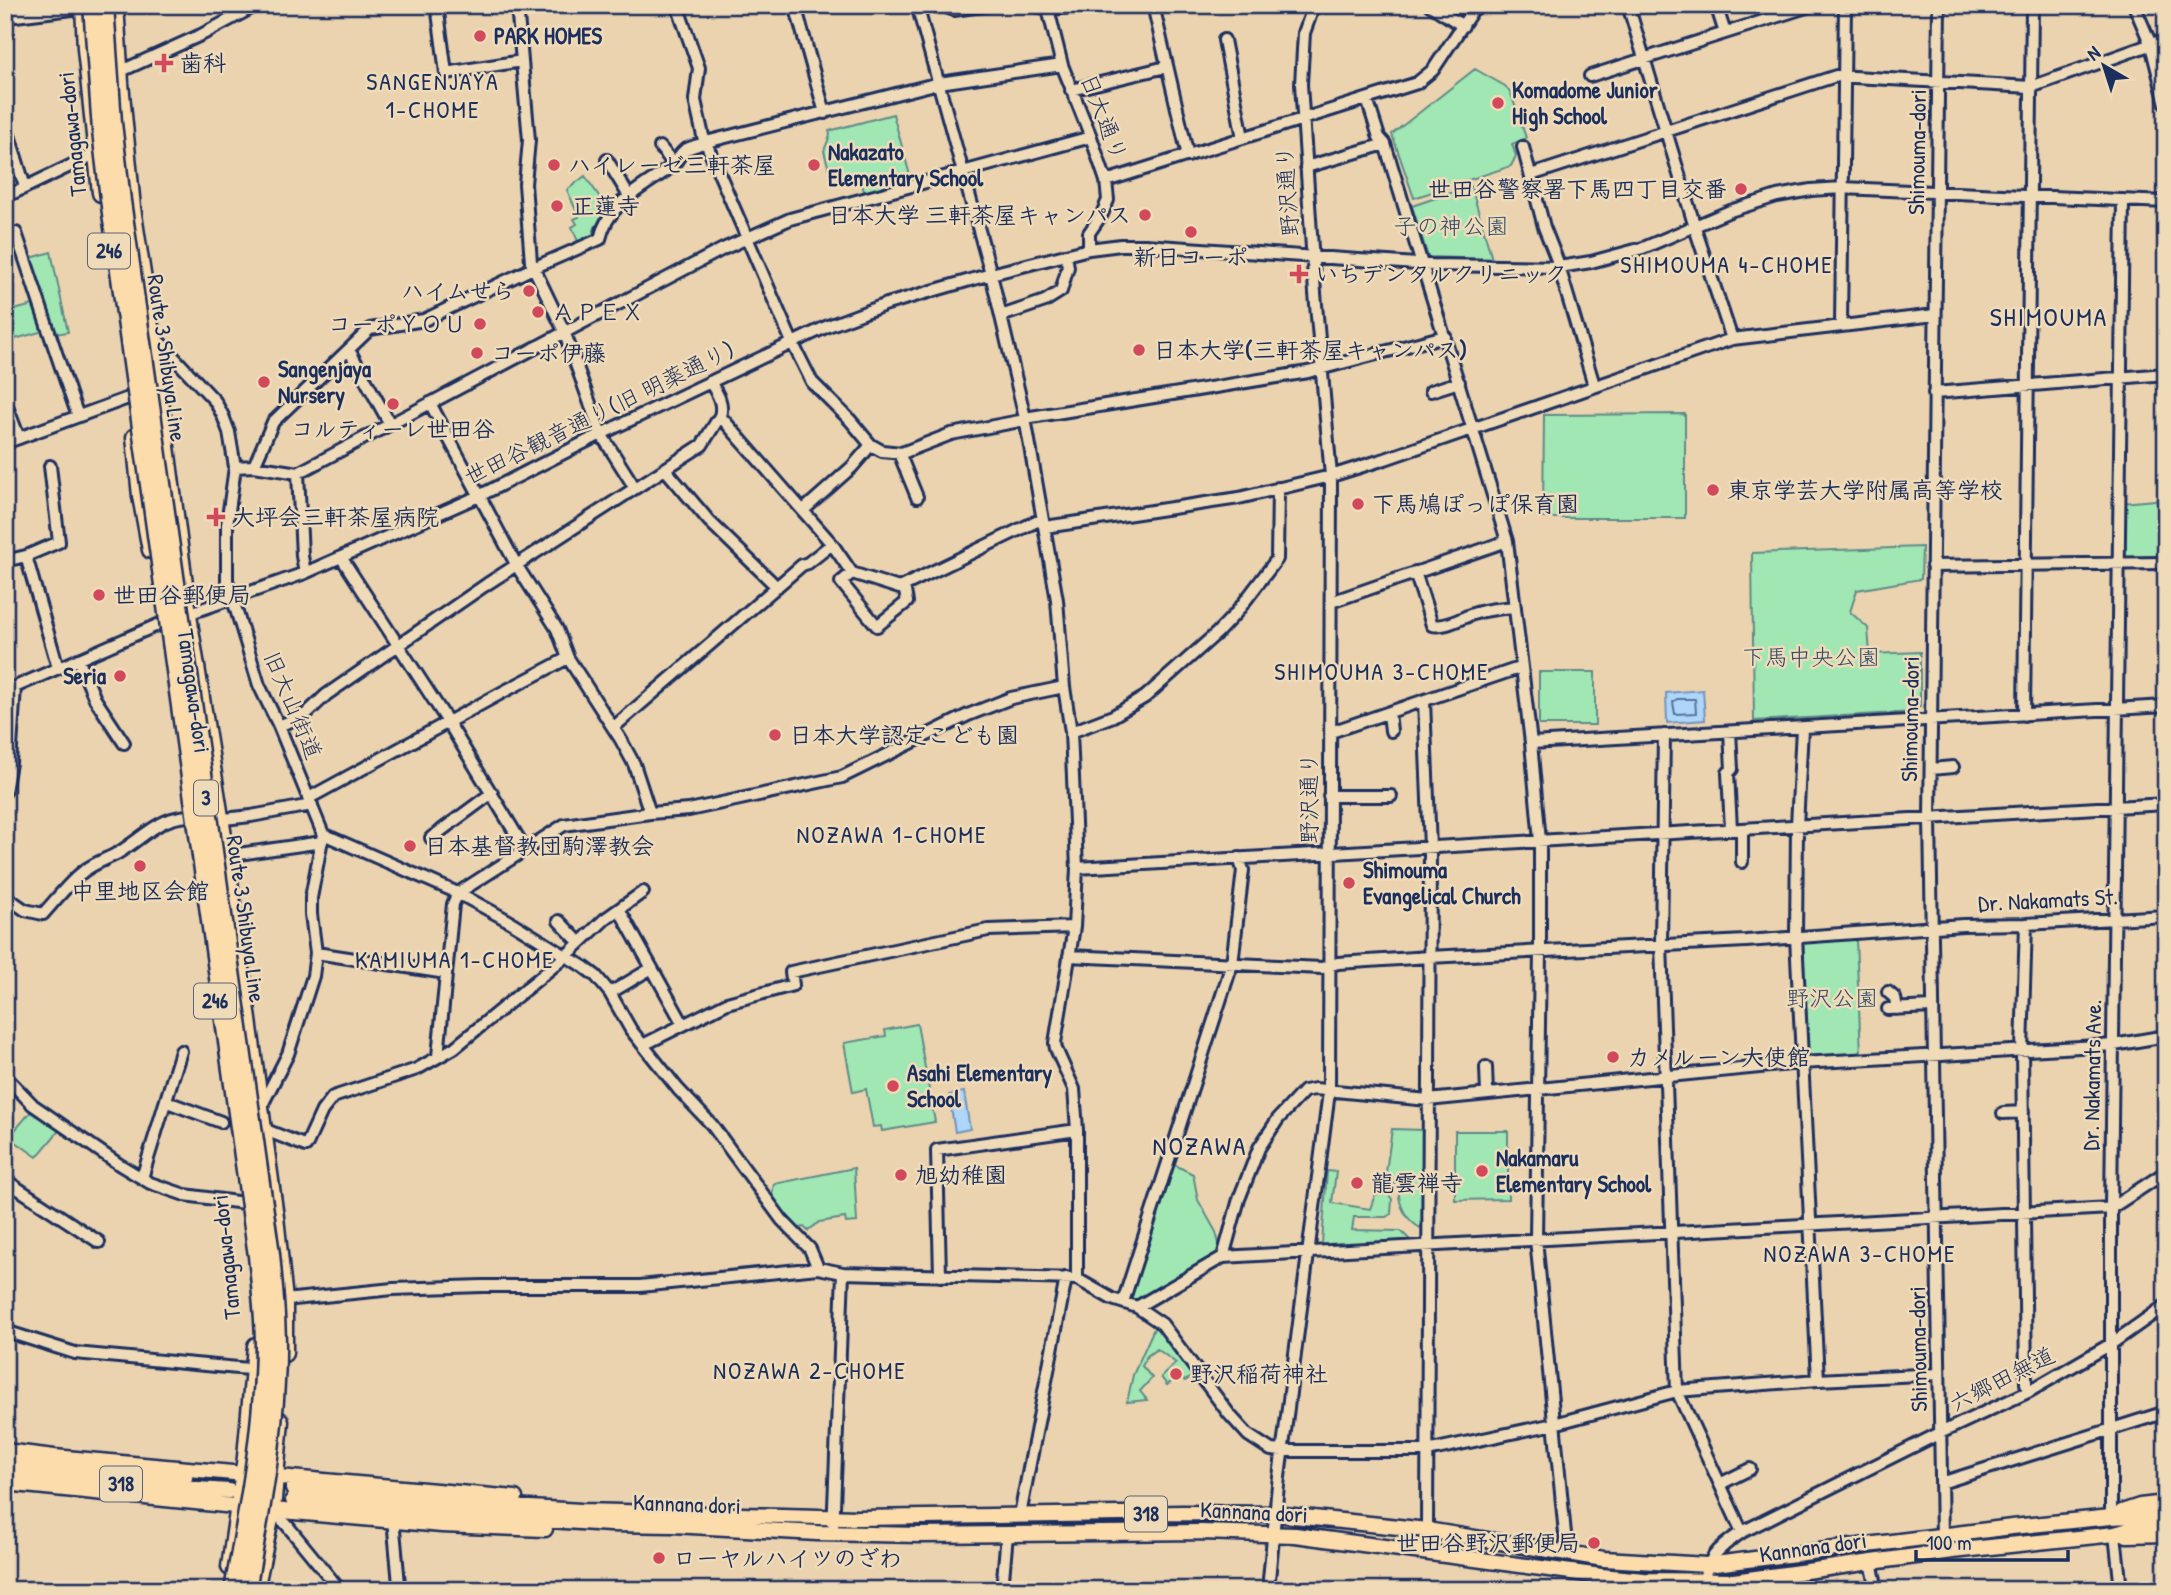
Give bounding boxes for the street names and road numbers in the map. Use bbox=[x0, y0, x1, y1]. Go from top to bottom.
street label: 日大通り bbox=[1074, 68, 1135, 165]
street label: Tamagawa-dori bbox=[50, 70, 93, 198]
street label: Shimouma-dori bbox=[1900, 89, 1933, 215]
street label: 野沢通り bbox=[1268, 144, 1305, 238]
road number: 246 bbox=[88, 233, 130, 268]
street label: Route 3 Shibuya Line bbox=[140, 272, 195, 443]
street label: 世田谷観音通り(旧 明薬通り) bbox=[458, 333, 739, 492]
street label: Tamagawa-dori bbox=[170, 627, 219, 755]
street label: 旧大山街道 bbox=[257, 646, 330, 764]
street label: Shimouma-dori bbox=[1893, 656, 1926, 782]
street label: 野沢通り bbox=[1293, 752, 1324, 844]
road number: 3 bbox=[194, 780, 218, 816]
street label: Route 3 Shibuya Line bbox=[219, 833, 274, 1004]
street label: Dr. Nakamats St. bbox=[1977, 880, 2119, 919]
road number: 246 bbox=[194, 984, 236, 1018]
street label: Dr. Nakamats Ave. bbox=[2075, 999, 2108, 1151]
street label: Tamagawa-dori bbox=[204, 1193, 247, 1321]
street label: Shimouma-dori bbox=[1901, 1286, 1934, 1412]
street label: 六郷田無道 bbox=[1944, 1339, 2060, 1418]
road number: 318 bbox=[100, 1466, 142, 1502]
street label: Kannana dori bbox=[633, 1486, 741, 1521]
street label: Kannana dori bbox=[1199, 1493, 1309, 1530]
road number: 318 bbox=[1125, 1496, 1167, 1532]
street label: Kannana dori bbox=[1757, 1524, 1868, 1569]

